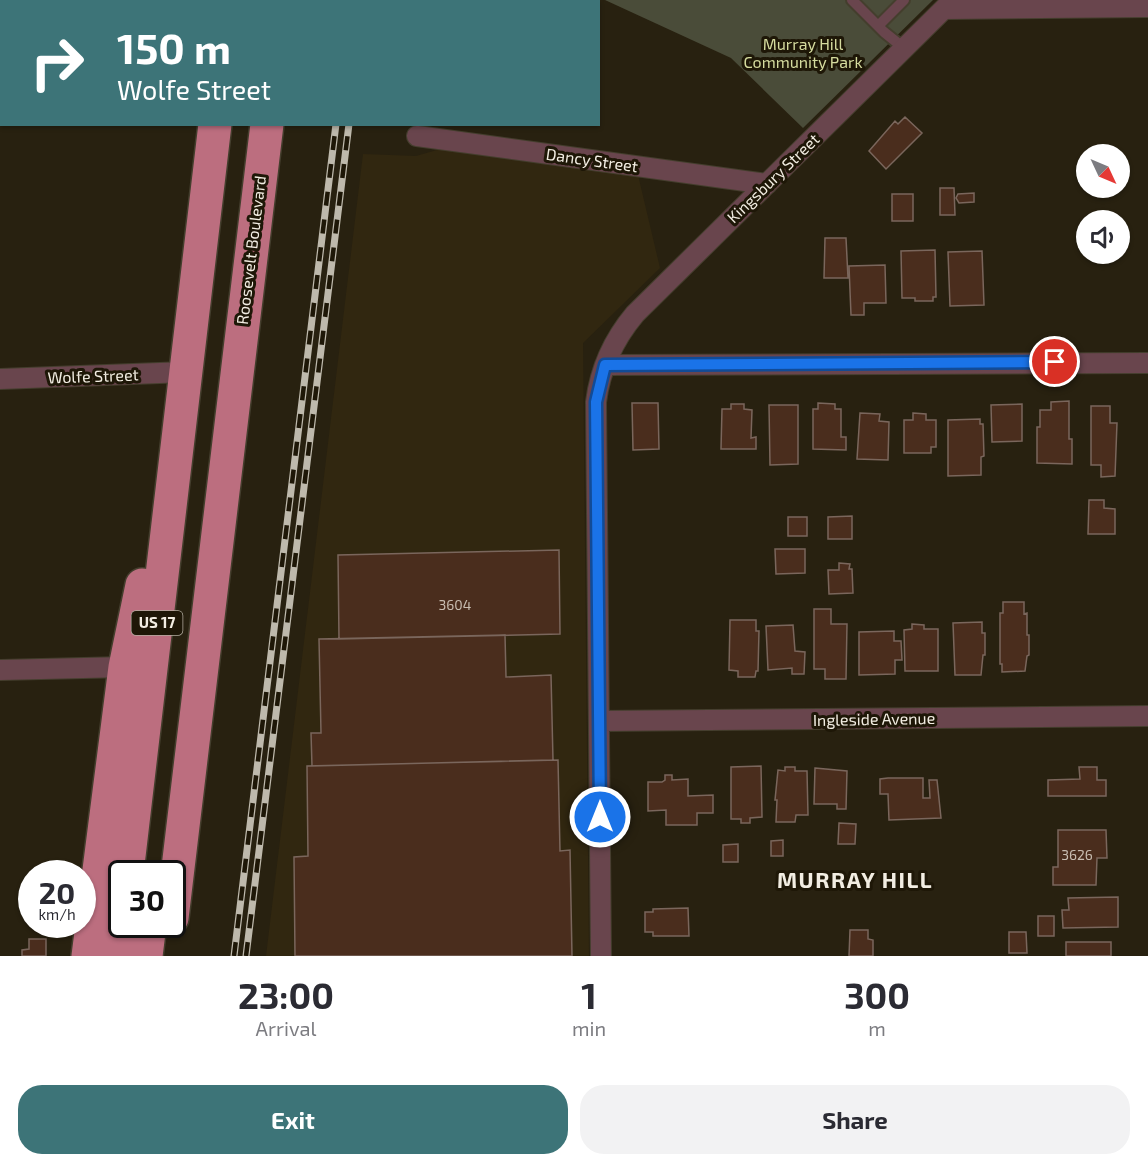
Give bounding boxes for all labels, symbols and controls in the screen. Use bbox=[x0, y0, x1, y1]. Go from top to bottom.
text: 150 m bbox=[117, 22, 231, 72]
icon: right bbox=[18, 24, 96, 102]
park label: Murray Hill Community Park bbox=[743, 34, 863, 71]
text: Wolfe Street bbox=[117, 73, 271, 105]
street label: Kingsbury Street bbox=[723, 129, 823, 226]
street label: Dancy Street bbox=[545, 144, 639, 175]
north arrow bbox=[1076, 144, 1130, 198]
map controls bbox=[1076, 144, 1130, 264]
street label: Roosevelt Boulevard bbox=[232, 174, 269, 326]
button: sound bbox=[1076, 210, 1130, 264]
pin bbox=[1029, 336, 1080, 387]
icon: arrive bbox=[1038, 345, 1071, 378]
street label: Wolfe Street bbox=[47, 364, 139, 387]
house number: 3604 bbox=[439, 596, 471, 613]
road number: US 17 bbox=[132, 611, 182, 635]
street label: Ingleside Avenue bbox=[813, 708, 935, 729]
position arrow bbox=[568, 785, 632, 849]
house number: 3626 bbox=[1061, 846, 1093, 863]
speed limit sign: 30 bbox=[108, 860, 186, 938]
district label: MURRAY HILL bbox=[777, 866, 933, 892]
text: 20 bbox=[39, 874, 75, 910]
text: km/h bbox=[38, 905, 76, 923]
text: 23:00 bbox=[238, 973, 334, 1016]
text: 1 bbox=[581, 973, 597, 1016]
text: 300 bbox=[844, 973, 910, 1016]
text: Arrival bbox=[256, 1016, 316, 1040]
text: min bbox=[572, 1016, 606, 1040]
text: m bbox=[868, 1016, 886, 1040]
button: Exit bbox=[18, 1085, 568, 1154]
button: Share bbox=[580, 1085, 1130, 1154]

